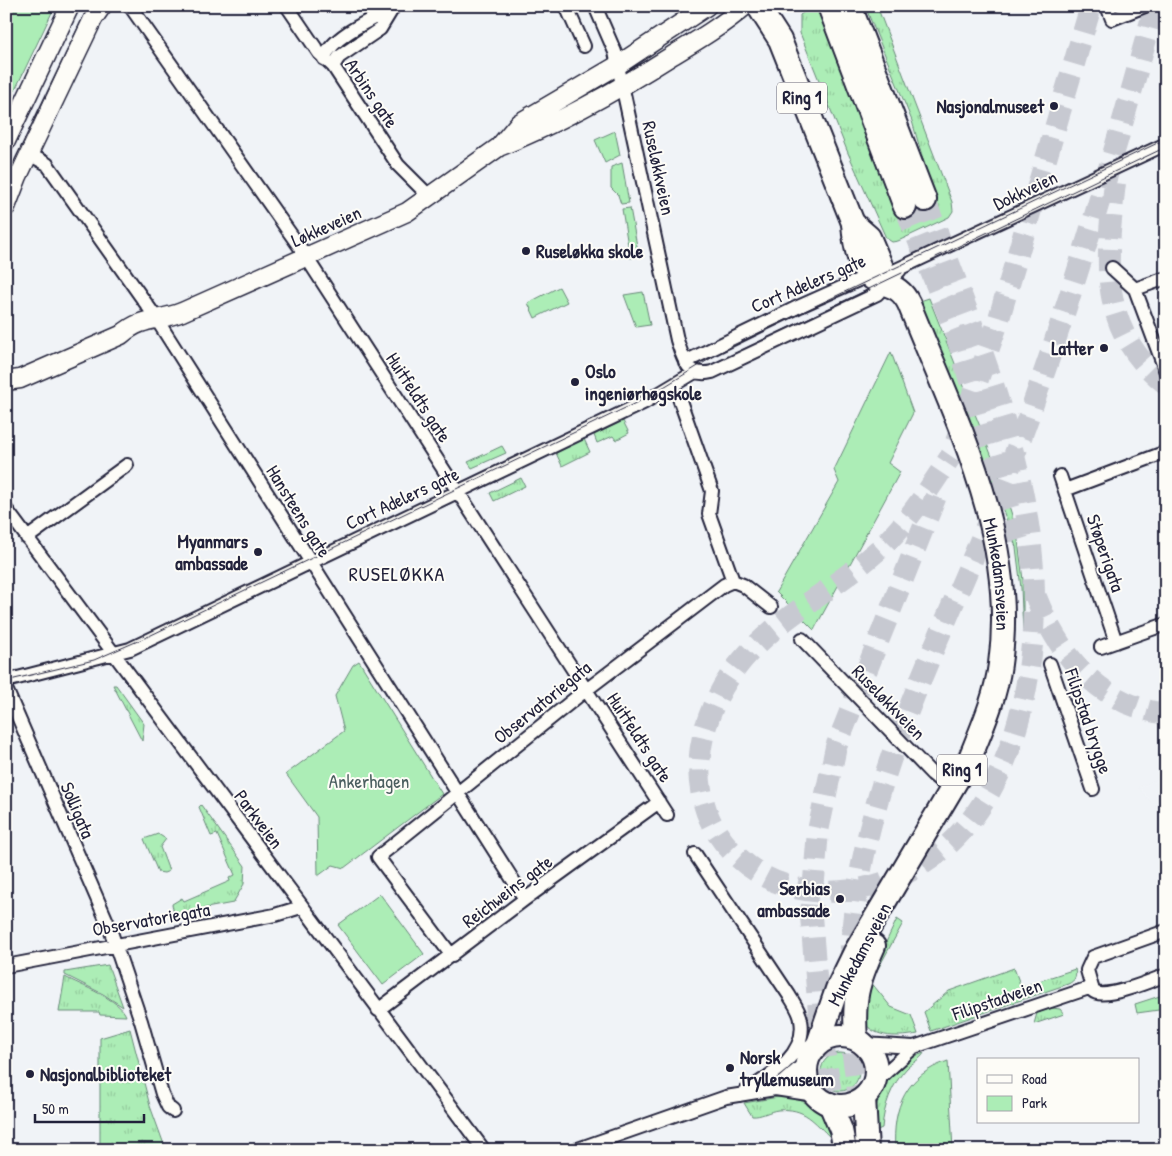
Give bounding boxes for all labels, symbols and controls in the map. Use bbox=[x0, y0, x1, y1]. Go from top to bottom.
street label: Arbins gate bbox=[339, 53, 405, 133]
road number: Ring 1 bbox=[777, 82, 827, 114]
place label: Nasjonalmuseet bbox=[936, 93, 1045, 119]
marker: Nasjonalmuseet bbox=[1048, 100, 1060, 112]
street label: Ruseløkkveien bbox=[636, 119, 682, 217]
street label: Dokkveien bbox=[989, 164, 1061, 216]
street label: Løkkeveien bbox=[287, 199, 365, 253]
place label: Ruseløkka skole bbox=[536, 238, 644, 264]
marker: Ruseløkka skole bbox=[520, 245, 532, 257]
street label: Cort Adelers gate bbox=[747, 247, 870, 319]
place label: Latter bbox=[1052, 335, 1095, 361]
marker: Latter bbox=[1098, 342, 1110, 354]
street label: Huitfeldts gate bbox=[380, 347, 458, 447]
place label: Oslo ingeniørhøgskole bbox=[585, 358, 702, 407]
marker: Oslo ingeniørhøgskole bbox=[569, 376, 581, 388]
street label: Hansteens gate bbox=[260, 460, 338, 562]
street label: Cort Adelers gate bbox=[341, 460, 463, 536]
street label: Støperigata bbox=[1081, 511, 1132, 596]
street label: Munkedamsveien bbox=[977, 515, 1016, 631]
place label: Myanmars ambassade bbox=[175, 528, 249, 576]
marker: Myanmars ambassade bbox=[252, 546, 264, 558]
district label: RUSELØKKA bbox=[349, 560, 445, 587]
street label: Observatoriegata bbox=[488, 654, 597, 750]
street label: Ruseløkkveien bbox=[846, 659, 932, 745]
street label: Filipstad brygge bbox=[1059, 664, 1119, 777]
street label: Huitfeldts gate bbox=[601, 687, 679, 787]
road number: Ring 1 bbox=[937, 754, 987, 786]
park label: Ankerhagen bbox=[329, 768, 409, 794]
street label: Solligata bbox=[55, 778, 102, 843]
street label: Parkveien bbox=[228, 784, 290, 854]
street label: Reichweins gate bbox=[457, 848, 558, 933]
place label: Serbias ambassade bbox=[757, 875, 831, 923]
marker: Serbias ambassade bbox=[834, 893, 846, 905]
street label: Observatoriegata bbox=[90, 896, 212, 942]
street label: Munkedamsveien bbox=[821, 898, 897, 1010]
street label: Filipstadveien bbox=[948, 972, 1045, 1027]
place label: Norsk tryllemuseum bbox=[739, 1044, 834, 1093]
legend bbox=[977, 1058, 1140, 1124]
place label: Nasjonalbiblioteket bbox=[40, 1061, 173, 1087]
marker: Norsk tryllemuseum bbox=[724, 1062, 736, 1074]
marker: Nasjonalbiblioteket bbox=[24, 1068, 36, 1080]
text: Road bbox=[1022, 1068, 1047, 1089]
scale bar bbox=[35, 1091, 144, 1123]
text: Park bbox=[1022, 1092, 1047, 1113]
text: 50 m bbox=[42, 1098, 69, 1119]

